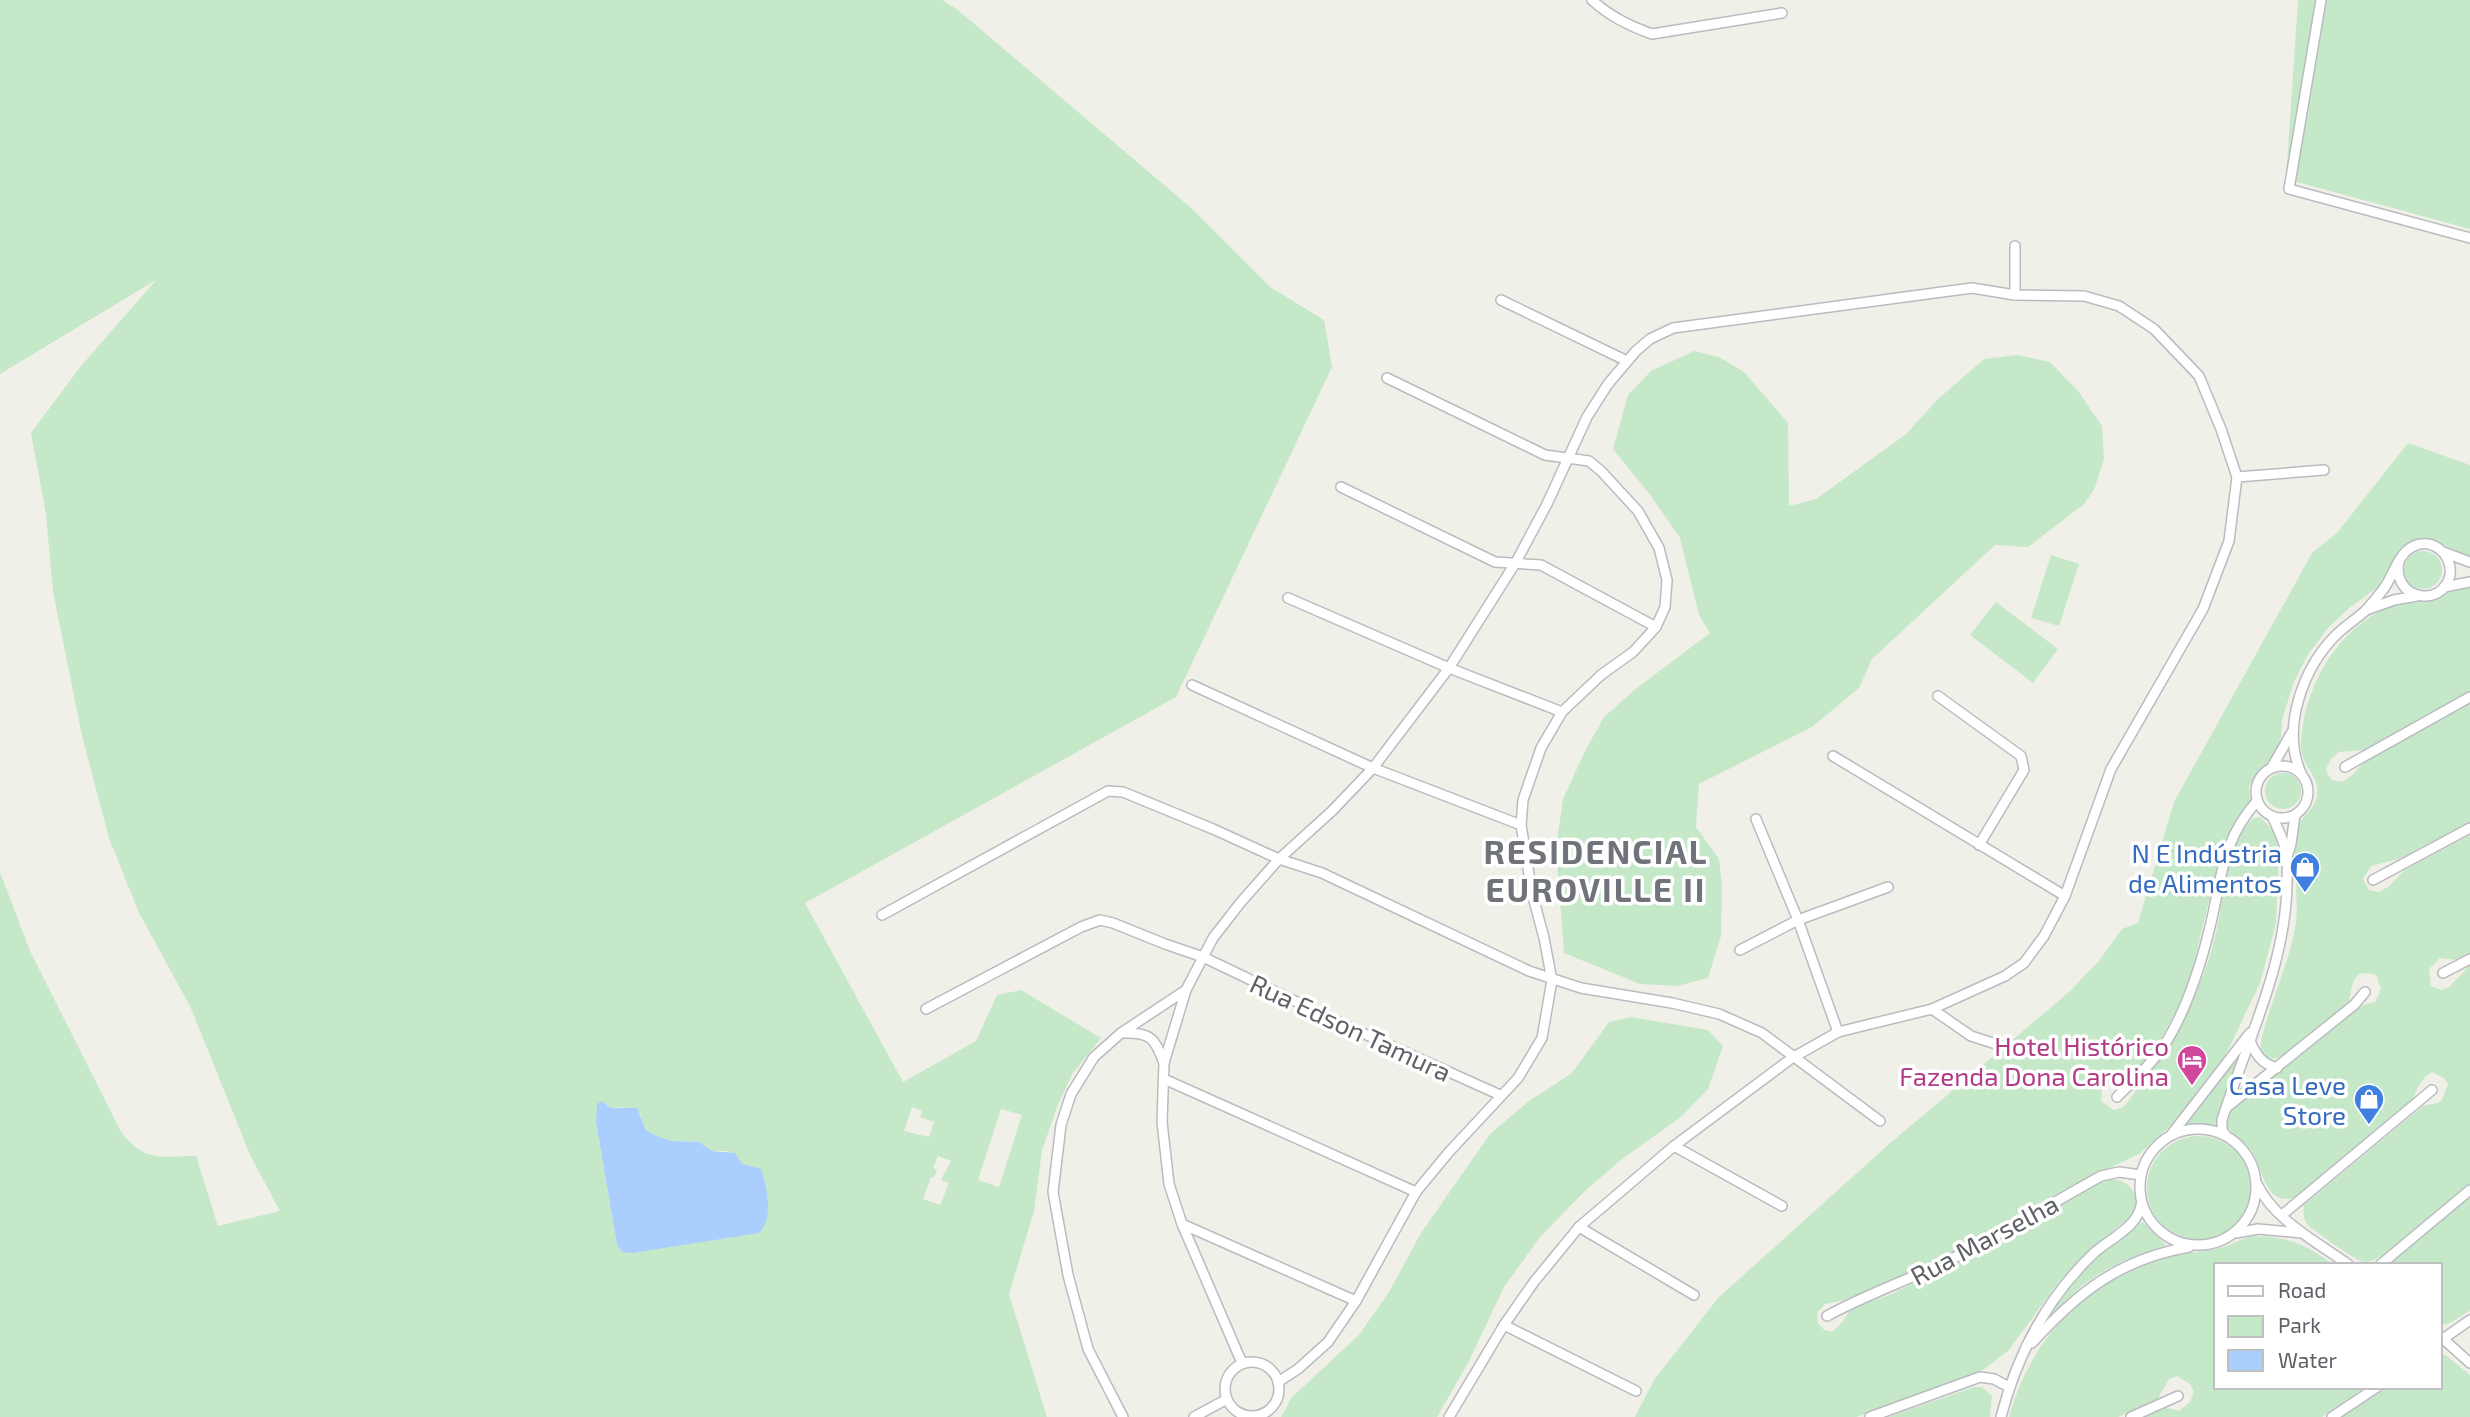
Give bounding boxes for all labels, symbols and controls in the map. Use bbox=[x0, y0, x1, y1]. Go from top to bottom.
district label: RESIDENCIAL EUROVILLE II bbox=[1483, 831, 1709, 909]
place label: N E Indústria de Alimentos bbox=[2128, 837, 2282, 898]
shop icon: N E Indústria de Alimentos bbox=[2288, 850, 2322, 894]
street label: Rua Edson Tamura bbox=[1246, 967, 1456, 1087]
place label: Hotel Histórico Fazenda Dona Carolina bbox=[1899, 1030, 2169, 1091]
hotel icon: Hotel Histórico Fazenda Dona Carolina bbox=[2175, 1043, 2209, 1087]
place label: Casa Leve Store bbox=[2229, 1069, 2346, 1130]
shop icon: Casa Leve Store bbox=[2352, 1082, 2386, 1126]
street label: Rua Marselha bbox=[1905, 1187, 2063, 1291]
legend bbox=[2214, 1263, 2442, 1389]
text: Road bbox=[2278, 1277, 2326, 1302]
text: Park bbox=[2278, 1312, 2321, 1337]
text: Water bbox=[2278, 1347, 2337, 1372]

